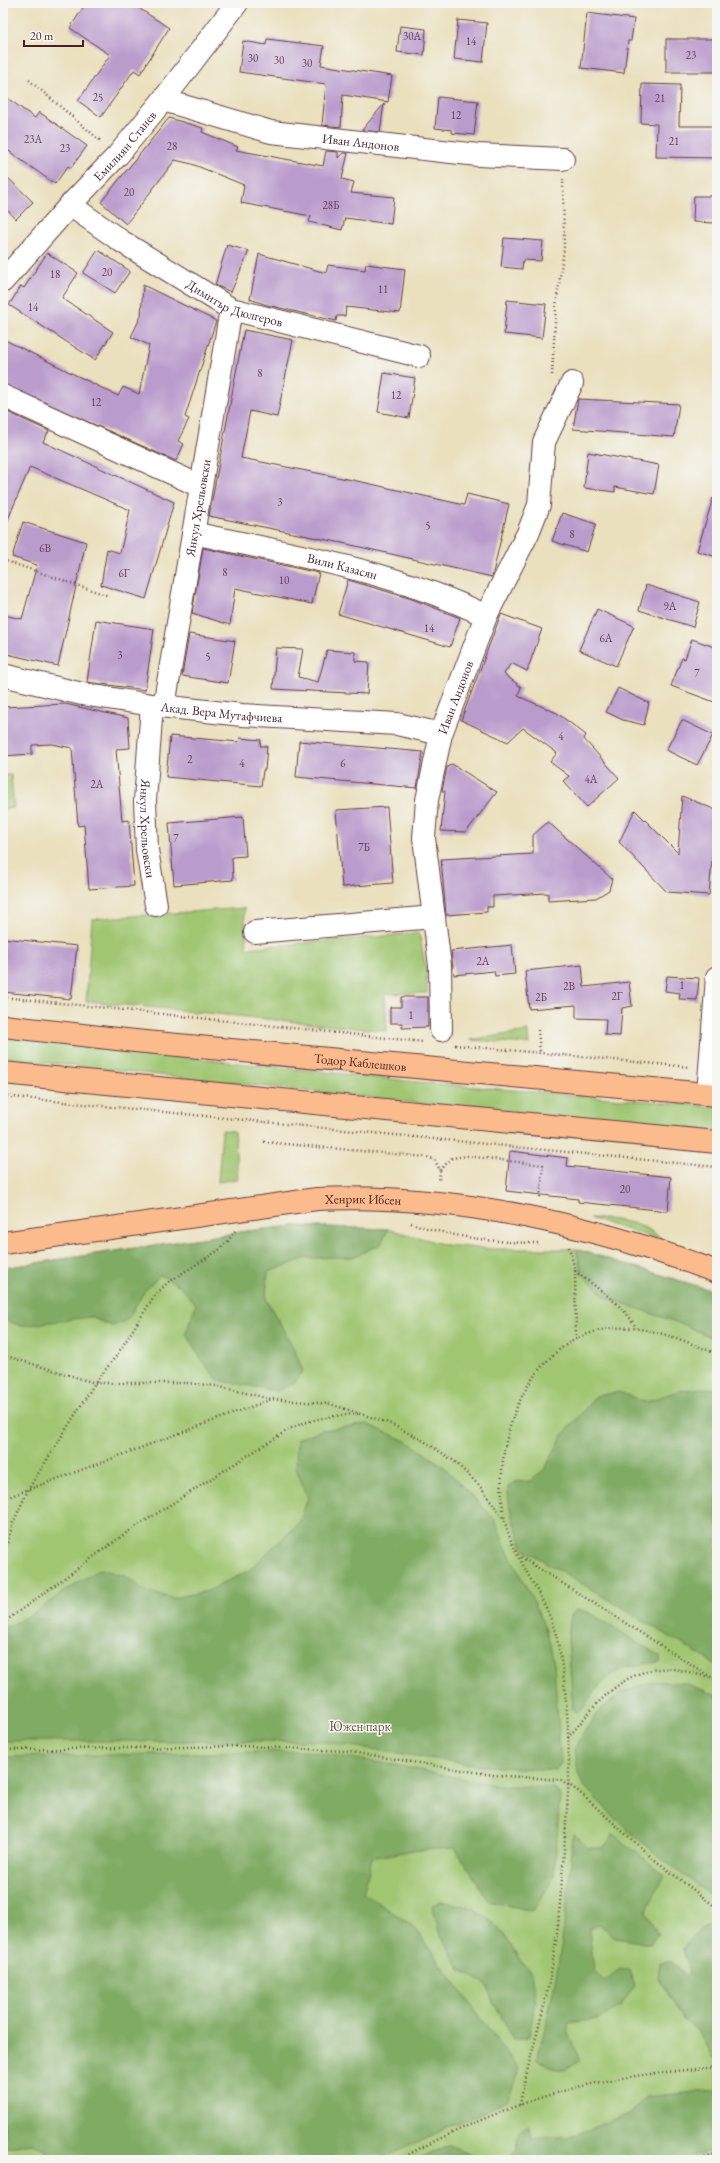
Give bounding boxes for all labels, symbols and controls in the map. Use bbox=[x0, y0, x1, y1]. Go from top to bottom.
scale bar bbox=[24, 22, 83, 48]
text: 20 m bbox=[30, 28, 54, 44]
house number: 30А bbox=[403, 29, 421, 43]
house number: 14 bbox=[466, 34, 477, 48]
house number: 23 bbox=[686, 48, 696, 62]
house number: 30 bbox=[248, 51, 258, 65]
house number: 30 bbox=[274, 53, 284, 67]
house number: 30 bbox=[302, 56, 312, 70]
house number: 25 bbox=[93, 90, 103, 104]
house number: 21 bbox=[655, 91, 665, 105]
street label: Емилиян Станев bbox=[90, 107, 160, 185]
house number: 12 bbox=[451, 108, 462, 122]
street label: Иван Андонов bbox=[321, 130, 401, 155]
house number: 23А bbox=[24, 132, 42, 146]
house number: 21 bbox=[669, 134, 679, 148]
house number: 28 bbox=[167, 139, 177, 153]
house number: 23 bbox=[60, 141, 70, 155]
house number: 20 bbox=[124, 185, 134, 199]
house number: 28Б bbox=[322, 198, 340, 212]
house number: 20 bbox=[102, 265, 112, 279]
house number: 18 bbox=[50, 267, 60, 281]
street label: Димитър Дюлгеров bbox=[183, 276, 285, 331]
house number: 11 bbox=[378, 282, 388, 296]
house number: 14 bbox=[28, 300, 39, 314]
house number: 8 bbox=[257, 366, 263, 380]
house number: 12 bbox=[391, 388, 402, 402]
house number: 12 bbox=[91, 395, 102, 409]
street label: Янкул Хрельовски bbox=[181, 458, 215, 559]
house number: 3 bbox=[277, 495, 283, 509]
house number: 5 bbox=[425, 518, 431, 532]
house number: 8 bbox=[569, 527, 575, 541]
house number: 6В bbox=[39, 541, 51, 555]
street label: Вили Казасян bbox=[306, 549, 380, 584]
house number: 8 bbox=[222, 565, 228, 579]
house number: 6Г bbox=[119, 566, 130, 580]
house number: 10 bbox=[279, 573, 289, 587]
house number: 9А bbox=[664, 599, 677, 613]
house number: 14 bbox=[424, 621, 435, 635]
house number: 6А bbox=[600, 631, 613, 645]
house number: 3 bbox=[117, 648, 123, 662]
house number: 5 bbox=[205, 649, 211, 663]
street label: Иван Андонов bbox=[434, 658, 477, 737]
house number: 7 bbox=[694, 666, 700, 680]
street label: Акад. Вера Мутафчиева bbox=[159, 698, 284, 726]
house number: 4 bbox=[558, 729, 564, 743]
house number: 2 bbox=[187, 752, 193, 766]
house number: 4 bbox=[239, 756, 245, 770]
house number: 6 bbox=[340, 756, 346, 770]
house number: 4А bbox=[585, 772, 598, 786]
house number: 2А bbox=[91, 777, 104, 791]
street label: Янкул Хрельовски bbox=[136, 778, 159, 879]
house number: 7 bbox=[173, 831, 179, 845]
house number: 7Б bbox=[358, 840, 370, 854]
house number: 2А bbox=[477, 954, 490, 968]
house number: 1 bbox=[679, 978, 685, 992]
house number: 2В bbox=[563, 979, 575, 993]
house number: 2Г bbox=[612, 989, 623, 1003]
house number: 2Б bbox=[535, 990, 547, 1004]
house number: 1 bbox=[408, 1008, 414, 1022]
street label: Тодор Каблешков bbox=[313, 1050, 408, 1075]
house number: 20 bbox=[620, 1182, 630, 1196]
street label: Хенрик Ибсен bbox=[323, 1190, 402, 1209]
park label: Южен парк bbox=[329, 1718, 391, 1735]

